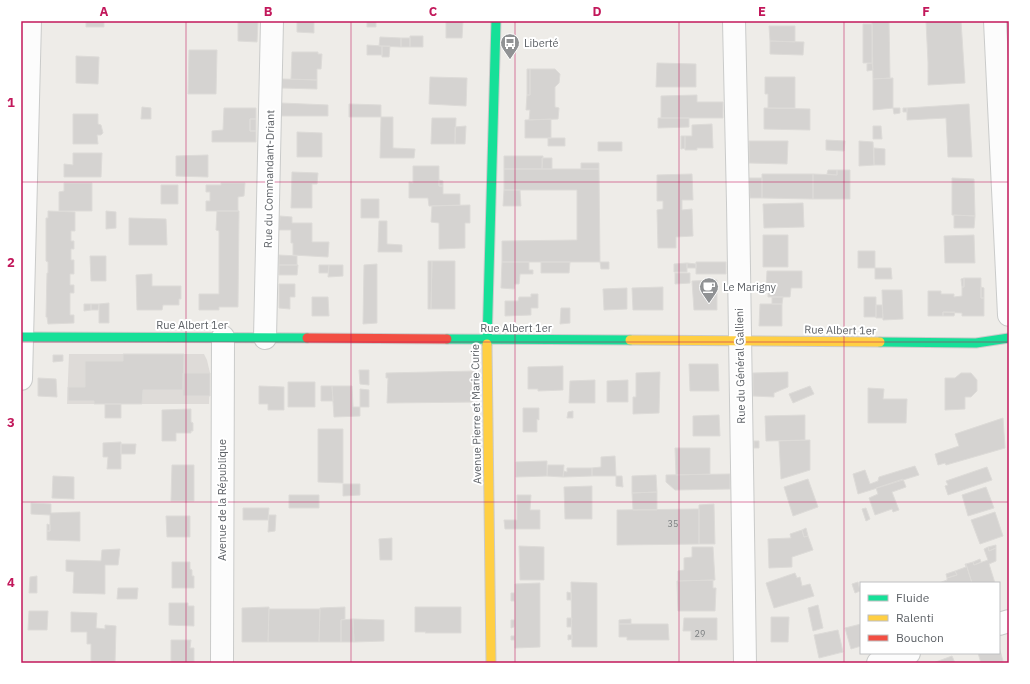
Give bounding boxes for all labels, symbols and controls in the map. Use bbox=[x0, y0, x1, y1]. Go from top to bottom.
text: A bbox=[100, 3, 109, 20]
text: B bbox=[264, 3, 273, 20]
text: C bbox=[429, 3, 438, 20]
text: D bbox=[592, 3, 602, 20]
text: E bbox=[758, 3, 766, 20]
text: F bbox=[922, 3, 930, 20]
bus stop icon: Liberté bbox=[499, 32, 521, 60]
place label: Liberté bbox=[524, 36, 559, 50]
text: 1 bbox=[7, 94, 15, 111]
street label: Rue du Commandant-Driant bbox=[261, 110, 277, 248]
text: 2 bbox=[7, 254, 15, 271]
cafe icon: Le Marigny bbox=[698, 276, 720, 304]
place label: Le Marigny bbox=[723, 280, 777, 294]
street label: Rue du Général Gallieni bbox=[732, 308, 748, 424]
street label: Rue Albert 1er bbox=[156, 318, 228, 332]
street label: Rue Albert 1er bbox=[480, 321, 552, 335]
street label: Rue Albert 1er bbox=[804, 322, 876, 338]
street label: Avenue Pierre et Marie Curie bbox=[468, 344, 484, 484]
text: 3 bbox=[7, 414, 15, 431]
street label: Avenue de la République bbox=[215, 439, 229, 561]
house number: 35 bbox=[668, 518, 678, 529]
text: 4 bbox=[7, 574, 15, 591]
legend bbox=[860, 582, 1000, 654]
text: Fluide bbox=[896, 590, 930, 605]
text: Ralenti bbox=[896, 610, 934, 625]
house number: 29 bbox=[695, 628, 705, 639]
text: Bouchon bbox=[896, 630, 944, 645]

